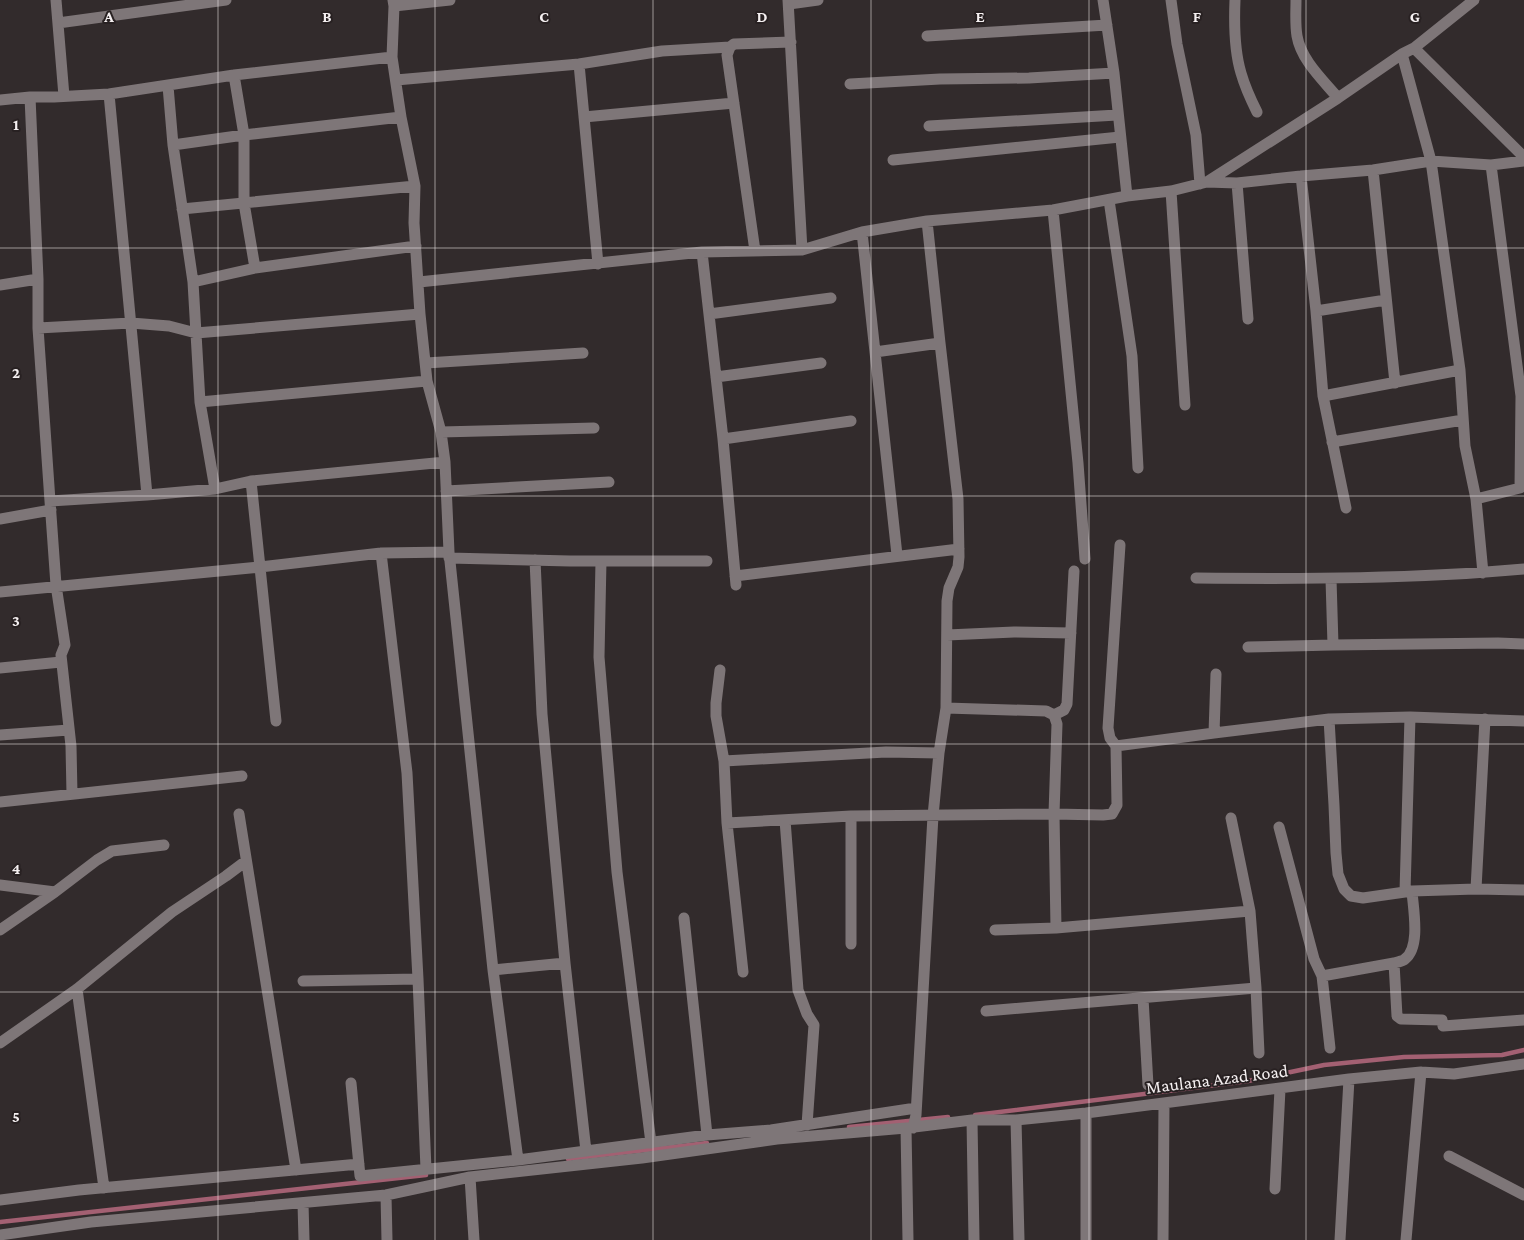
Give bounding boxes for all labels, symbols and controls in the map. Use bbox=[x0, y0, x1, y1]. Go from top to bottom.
text: A bbox=[103, 8, 114, 25]
text: B bbox=[322, 8, 332, 25]
text: C bbox=[539, 8, 549, 25]
text: D bbox=[756, 8, 768, 25]
text: E bbox=[975, 8, 985, 25]
text: F bbox=[1193, 8, 1202, 25]
text: G bbox=[1410, 8, 1420, 25]
text: 1 bbox=[13, 116, 19, 133]
text: 2 bbox=[12, 364, 20, 381]
text: 3 bbox=[12, 612, 20, 629]
text: 4 bbox=[12, 860, 21, 877]
street label: Maulana Azad Road bbox=[1145, 1060, 1290, 1098]
text: 5 bbox=[12, 1108, 20, 1125]

